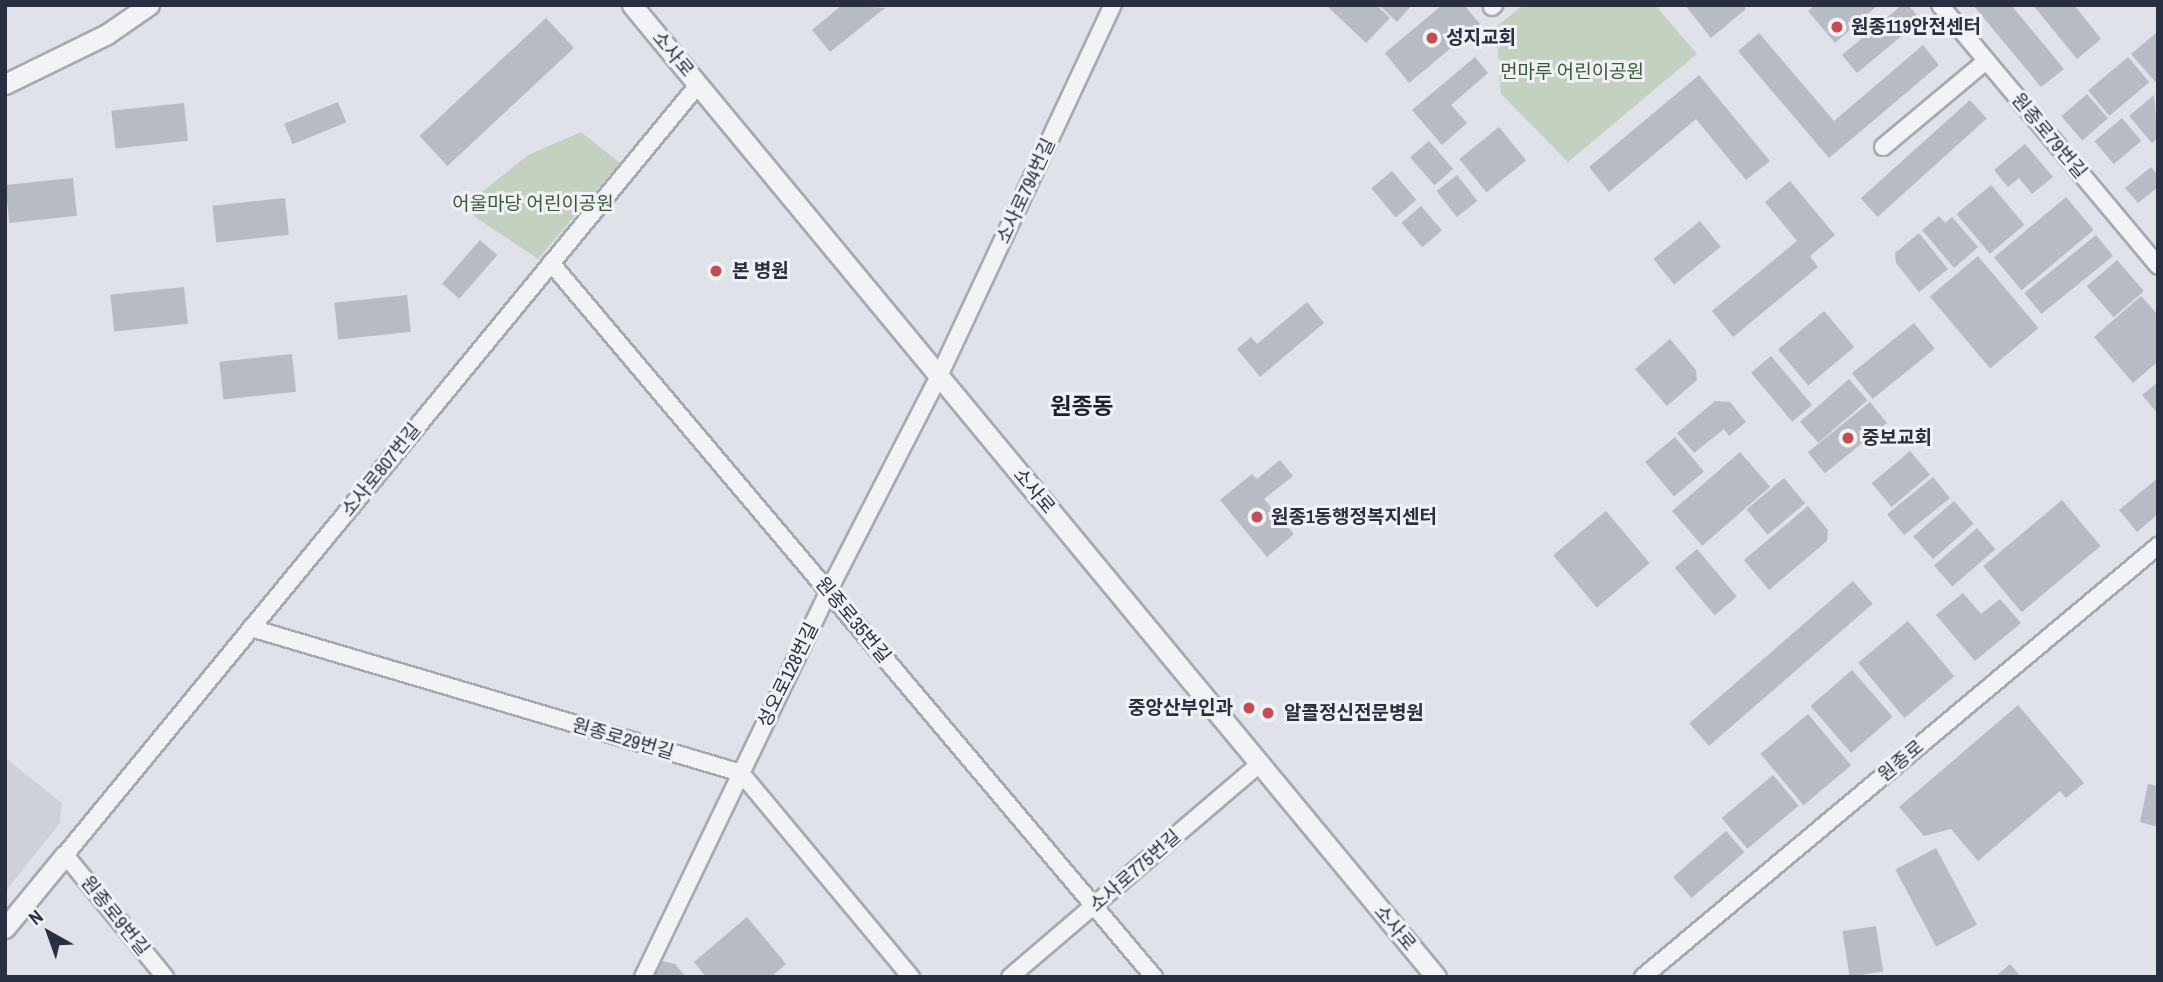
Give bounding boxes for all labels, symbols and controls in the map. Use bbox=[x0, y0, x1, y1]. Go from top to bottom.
place label: 원종119안전센터 bbox=[1851, 16, 1981, 38]
marker: 원종119안전센터 bbox=[1829, 19, 1845, 35]
street label: 소사로 bbox=[647, 27, 699, 81]
place label: 성지교회 bbox=[1446, 27, 1516, 49]
marker: 성지교회 bbox=[1424, 30, 1440, 46]
park label: 먼마루 어린이공원 bbox=[1500, 61, 1644, 83]
street label: 원종로79번길 bbox=[2007, 89, 2091, 183]
street label: 소사로794번길 bbox=[992, 135, 1060, 247]
park label: 어울마당 어린이공원 bbox=[452, 193, 614, 215]
place label: 본 병원 bbox=[732, 260, 789, 282]
marker: 본 병원 bbox=[706, 261, 726, 281]
district label: 원종동 bbox=[1050, 392, 1114, 420]
street label: 소사로807번길 bbox=[336, 419, 426, 521]
place label: 중보교회 bbox=[1862, 427, 1932, 449]
marker: 중보교회 bbox=[1840, 430, 1856, 446]
street label: 소사로 bbox=[1008, 464, 1060, 518]
place label: 원종1동행정복지센터 bbox=[1271, 506, 1437, 528]
marker: 원종1동행정복지센터 bbox=[1249, 509, 1265, 525]
street label: 원종로35번길 bbox=[811, 573, 895, 667]
street label: 성오로128번길 bbox=[753, 619, 823, 731]
place label: 중앙산부인과 bbox=[1128, 697, 1233, 719]
marker: 중앙산부인과 bbox=[1239, 698, 1259, 718]
place label: 알콜정신전문병원 bbox=[1284, 702, 1424, 724]
marker: 알콜정신전문병원 bbox=[1258, 703, 1278, 723]
street label: 원종로29번길 bbox=[570, 714, 676, 764]
street label: 원종로 bbox=[1874, 735, 1928, 787]
street label: 소사로775번길 bbox=[1085, 825, 1185, 917]
street label: 원종로9번길 bbox=[76, 871, 154, 961]
north arrow bbox=[14, 898, 84, 968]
street label: 소사로 bbox=[1369, 901, 1421, 955]
text: N bbox=[23, 903, 48, 930]

